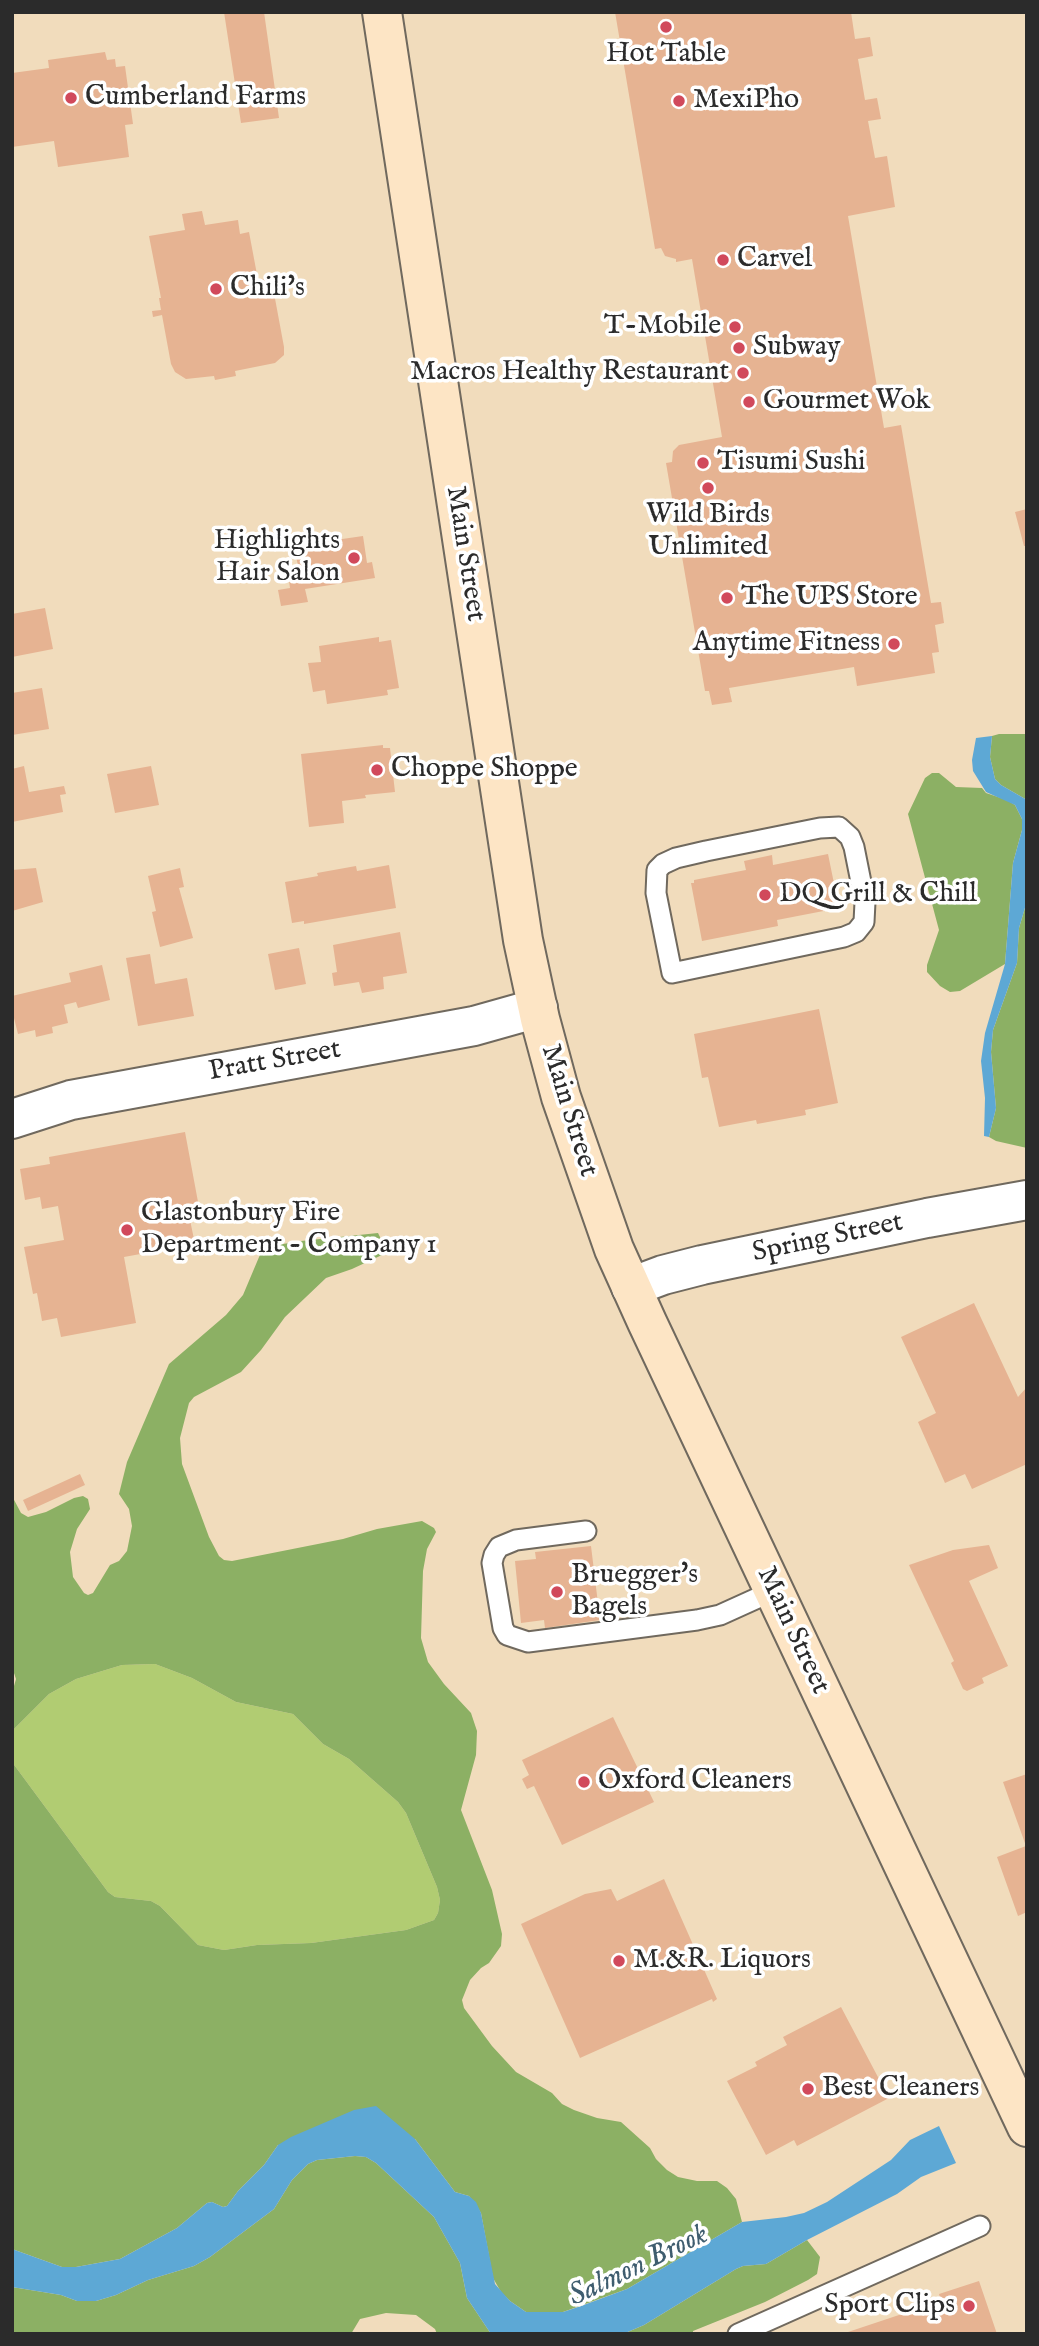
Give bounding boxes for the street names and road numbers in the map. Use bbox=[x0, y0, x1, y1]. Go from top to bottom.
street label: Main Street bbox=[437, 484, 491, 624]
street label: Pratt Street bbox=[206, 1034, 344, 1090]
street label: Main Street bbox=[532, 1041, 604, 1181]
street label: Spring Street bbox=[750, 1207, 906, 1271]
street label: Main Street bbox=[748, 1562, 836, 1700]

